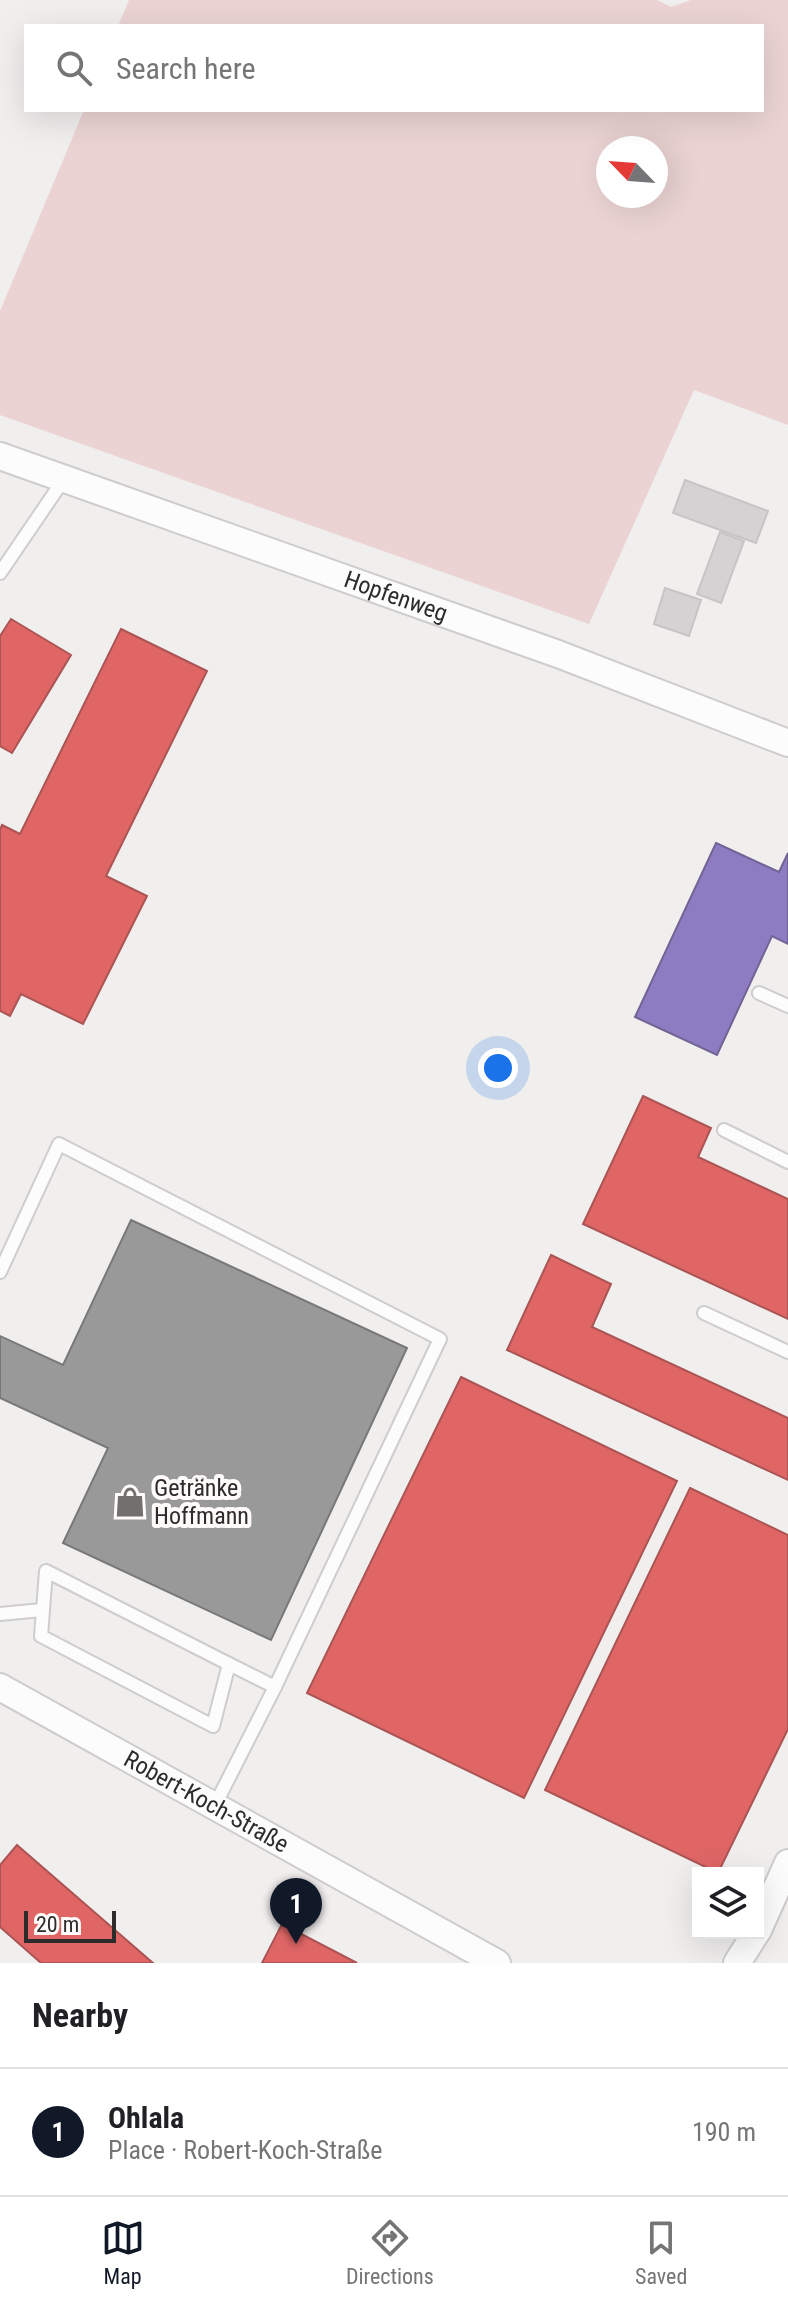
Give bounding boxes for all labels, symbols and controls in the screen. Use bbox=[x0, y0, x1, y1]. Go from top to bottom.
search box bbox=[24, 24, 764, 112]
icon: search bbox=[52, 46, 96, 90]
text: Search here bbox=[116, 51, 256, 86]
north arrow bbox=[596, 136, 668, 208]
street label: Hopfenweg bbox=[340, 565, 451, 628]
your location bbox=[478, 1048, 518, 1088]
place label: Getränke Hoffmann bbox=[154, 1474, 249, 1530]
shop icon: Getränke Hoffmann bbox=[113, 1485, 147, 1519]
street label: Robert-Koch-Straße bbox=[119, 1745, 294, 1858]
map controls bbox=[692, 1867, 764, 1939]
button: layers bbox=[692, 1867, 764, 1939]
pin: 1 bbox=[270, 1878, 322, 1944]
scale bar bbox=[24, 1907, 116, 1943]
text: 20 m bbox=[36, 1912, 79, 1937]
text: Nearby bbox=[32, 1995, 128, 2035]
text: Ohlala bbox=[108, 2100, 184, 2135]
text: 1 bbox=[51, 2117, 65, 2147]
text: 190 m bbox=[692, 2117, 756, 2147]
text: Place · Robert-Koch-Straße bbox=[108, 2135, 383, 2165]
tab: Map bbox=[101, 2216, 145, 2289]
tab: Directions bbox=[346, 2216, 434, 2289]
tab: Saved bbox=[635, 2216, 687, 2289]

